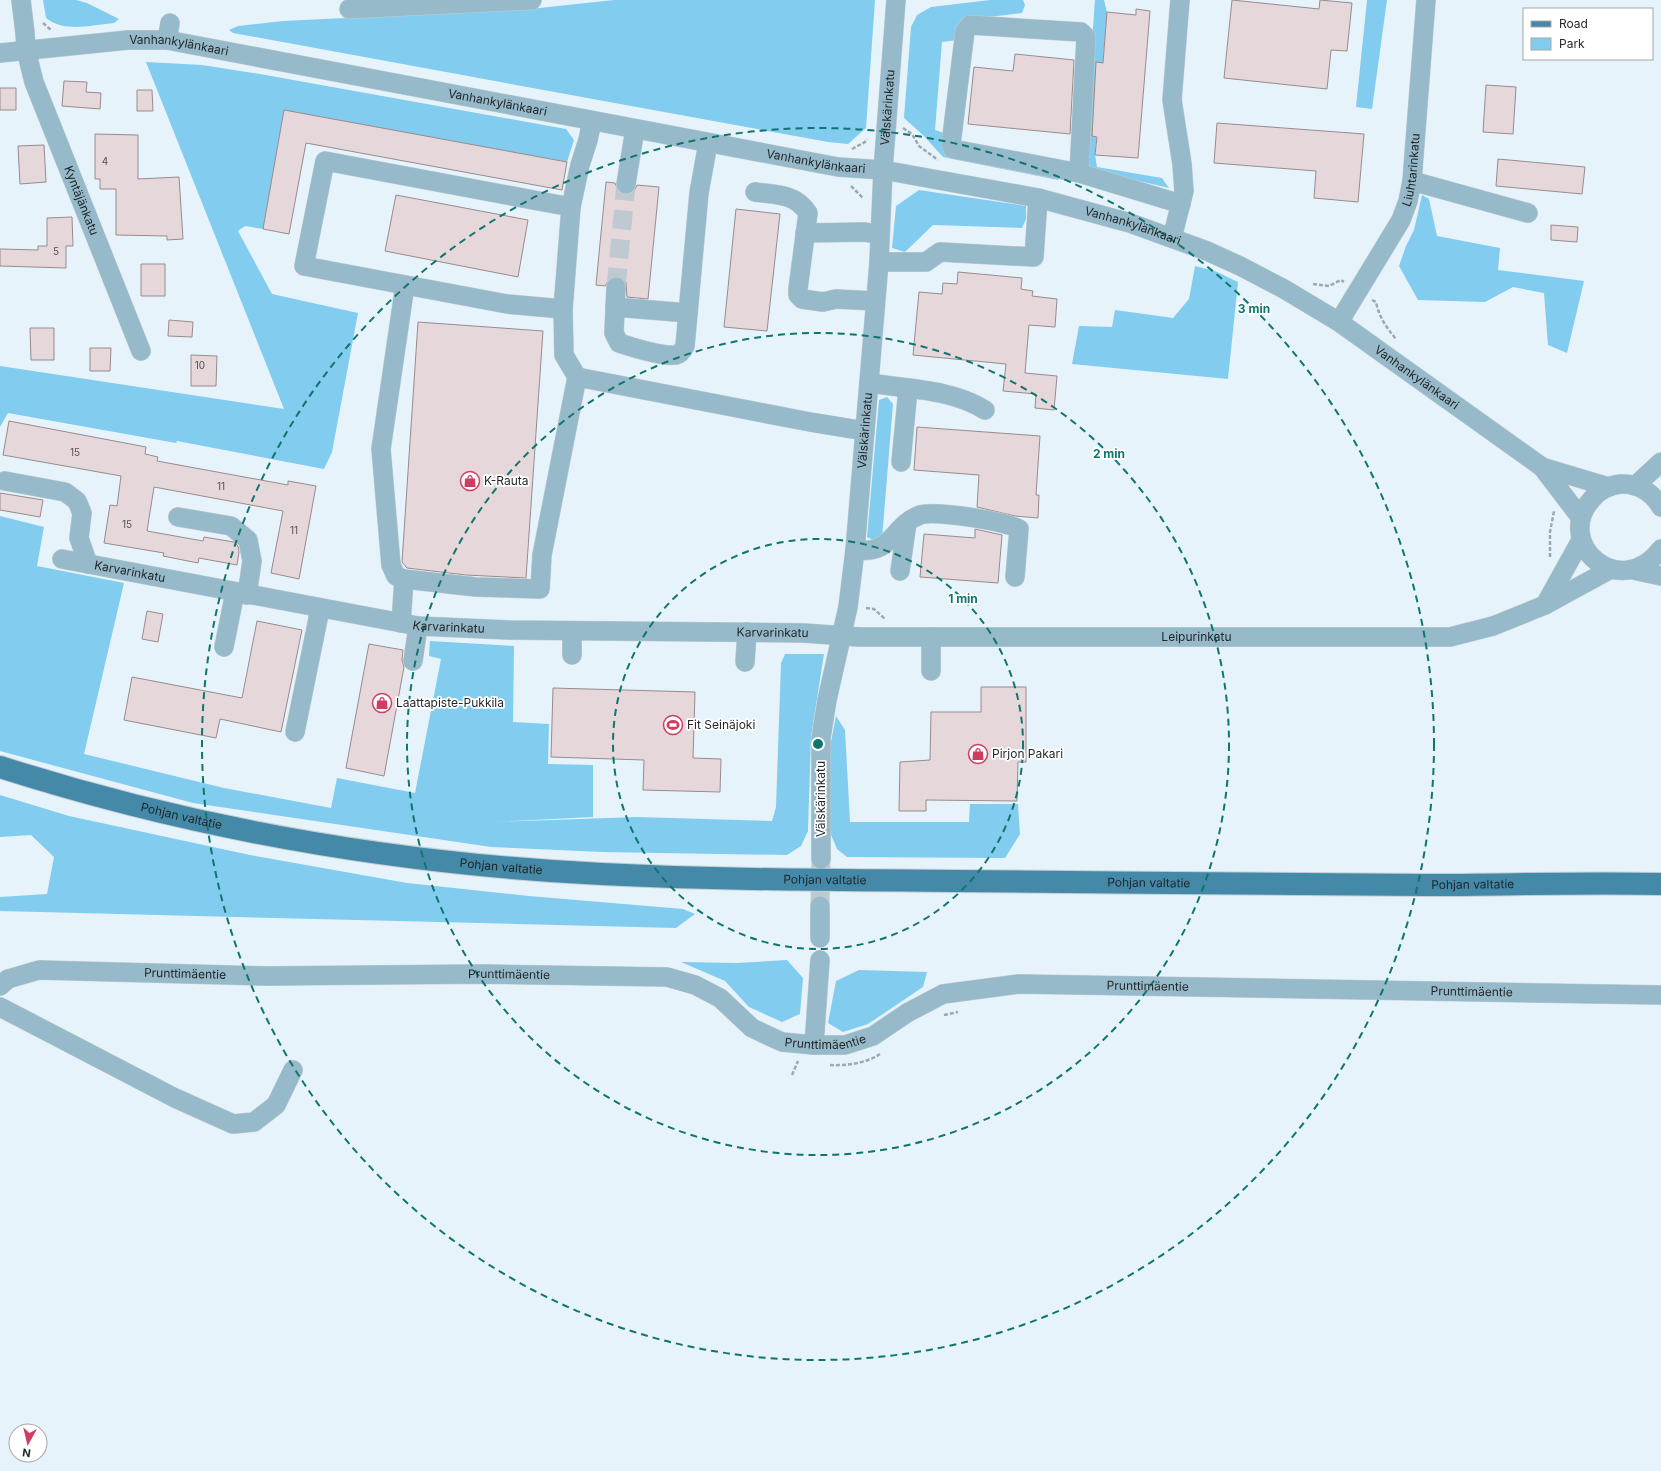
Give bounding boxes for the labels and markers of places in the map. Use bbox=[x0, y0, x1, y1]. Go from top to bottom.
shop icon: K-Rauta bbox=[459, 470, 481, 492]
place label: K-Rauta bbox=[484, 473, 529, 488]
shop icon: Laattapiste-Pukkila bbox=[371, 692, 393, 714]
place label: Laattapiste-Pukkila bbox=[396, 695, 504, 710]
sports icon: Fit Seinäjoki bbox=[662, 714, 684, 736]
place label: Fit Seinäjoki bbox=[687, 717, 755, 732]
centre of rings bbox=[811, 737, 825, 751]
shop icon: Pirjon Pakari bbox=[967, 743, 989, 765]
place label: Pirjon Pakari bbox=[992, 746, 1063, 761]

